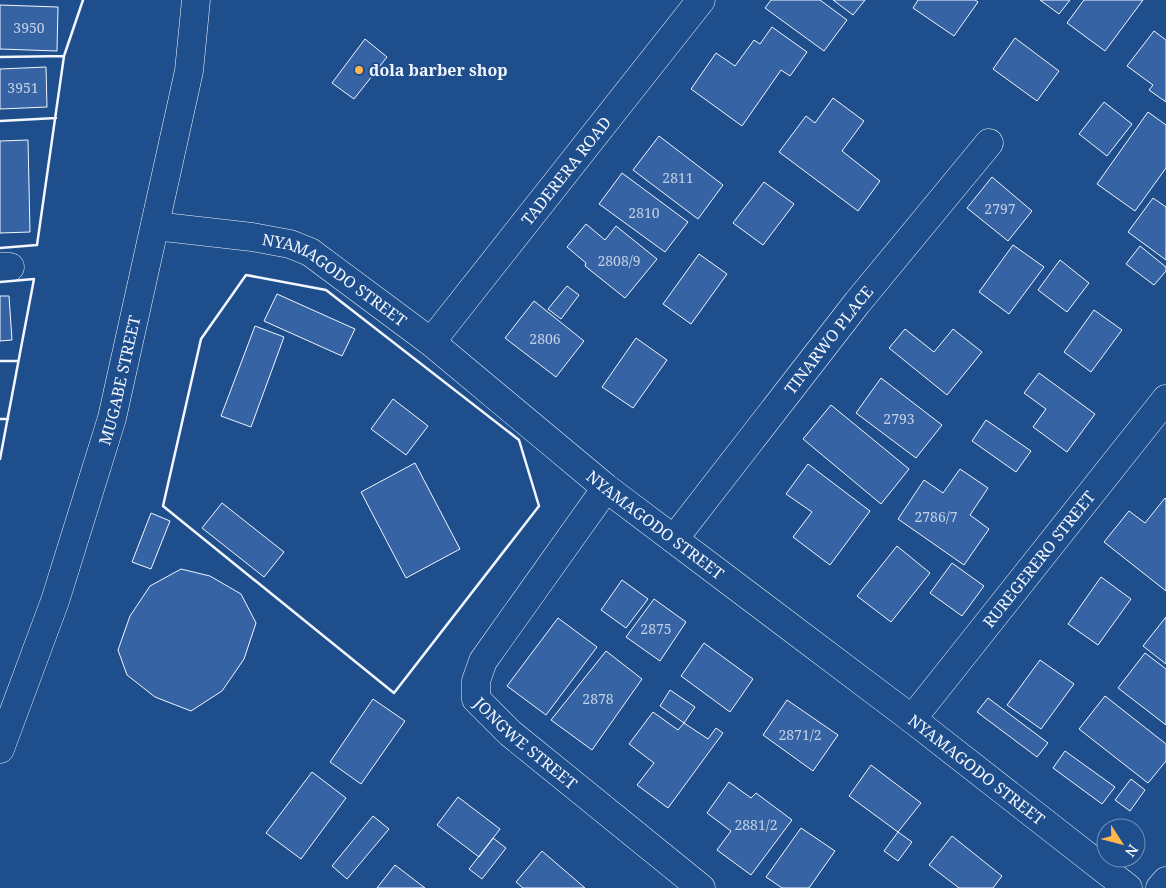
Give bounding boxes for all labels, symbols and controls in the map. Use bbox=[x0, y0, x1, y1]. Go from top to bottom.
house number: 3950 bbox=[13, 18, 45, 37]
place label: dola barber shop bbox=[369, 59, 508, 81]
marker: dola barber shop bbox=[353, 64, 365, 76]
house number: 3951 bbox=[7, 78, 39, 97]
street label: TADERERA ROAD bbox=[516, 112, 616, 230]
house number: 2811 bbox=[662, 168, 694, 187]
house number: 2797 bbox=[984, 199, 1016, 218]
house number: 2810 bbox=[628, 203, 660, 222]
street label: NYAMAGODO STREET bbox=[260, 228, 411, 331]
house number: 2808/9 bbox=[597, 251, 641, 270]
street label: TINARWO PLACE bbox=[779, 281, 878, 399]
street label: MUGABE STREET bbox=[93, 313, 145, 448]
house number: 2806 bbox=[529, 329, 561, 348]
house number: 2793 bbox=[883, 409, 915, 428]
street label: NYAMAGODO STREET bbox=[582, 465, 729, 584]
street label: RUREGERERO STREET bbox=[978, 486, 1100, 632]
house number: 2786/7 bbox=[914, 507, 958, 526]
house number: 2875 bbox=[640, 619, 672, 638]
house number: 2878 bbox=[582, 689, 614, 708]
street label: JONGWE STREET bbox=[469, 692, 582, 794]
street label: NYAMAGODO STREET bbox=[904, 709, 1050, 830]
house number: 2871/2 bbox=[778, 725, 822, 744]
house number: 2881/2 bbox=[734, 815, 778, 834]
north arrow bbox=[1096, 818, 1146, 868]
text: N bbox=[1121, 841, 1143, 861]

